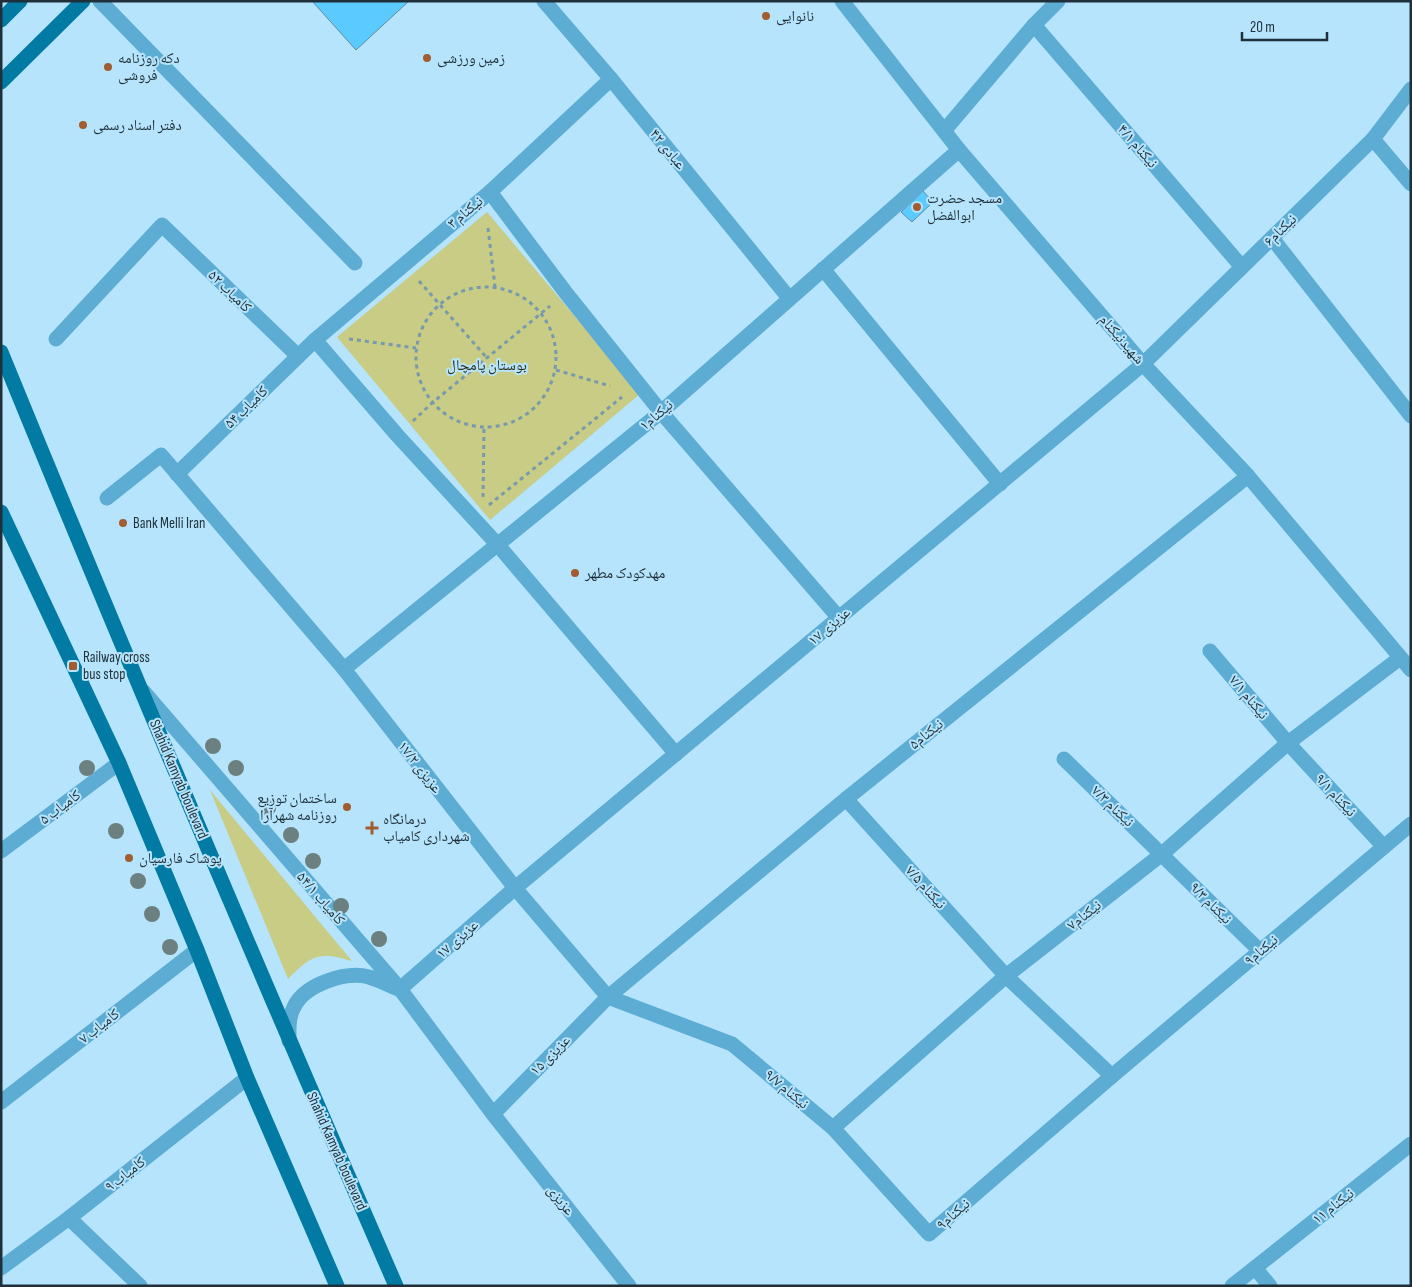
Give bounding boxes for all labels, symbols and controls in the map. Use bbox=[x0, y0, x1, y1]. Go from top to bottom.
place label: نانوایی bbox=[776, 7, 814, 26]
marker: نانوایی bbox=[760, 10, 772, 22]
scale bar bbox=[1242, 10, 1327, 42]
text: 20 m bbox=[1250, 18, 1275, 37]
place label: دکه روزنامه فروشی bbox=[118, 49, 180, 85]
place label: زمین ورزشی bbox=[437, 49, 505, 68]
marker: زمین ورزشی bbox=[421, 52, 433, 64]
marker: دکه روزنامه فروشی bbox=[102, 61, 114, 73]
place label: دفتر اسناد رسمی bbox=[93, 116, 182, 135]
marker: دفتر اسناد رسمی bbox=[77, 119, 89, 131]
street label: نیکنام ۴/۱ bbox=[1113, 120, 1162, 172]
street label: عبادی ۴۲ bbox=[645, 125, 690, 174]
place label: مسجد حضرت ابوالفضل bbox=[927, 189, 1002, 225]
street label: نیکنام ۳ bbox=[443, 192, 487, 233]
marker: مسجد حضرت ابوالفضل bbox=[911, 201, 923, 213]
street label: نیکنام۶ bbox=[1260, 210, 1301, 251]
street label: کامیاب ۵۲ bbox=[204, 266, 255, 317]
street label: شهیدنیکنام bbox=[1095, 310, 1149, 368]
park label: بوستان پامچال bbox=[447, 356, 527, 375]
street label: کامیاب ۵۴ bbox=[221, 382, 272, 433]
street label: نیکنام۱ bbox=[635, 396, 677, 435]
place label: Bank Melli Iran bbox=[133, 514, 205, 533]
marker: Bank Melli Iran bbox=[117, 517, 129, 529]
place label: مهدکودک مطهر bbox=[584, 564, 666, 583]
marker: مهدکودک مطهر bbox=[569, 567, 581, 579]
street label: عزیزی ۱۷ bbox=[804, 603, 855, 650]
place label: Railway cross bus stop bbox=[83, 648, 150, 684]
marker: Railway cross bus stop bbox=[67, 660, 79, 672]
street label: نیکنام ۷/۱ bbox=[1225, 671, 1273, 723]
street label: نیکنام۵ bbox=[905, 715, 947, 754]
street label: Shahid Kamyab boulevard bbox=[145, 717, 212, 842]
street label: عزیزی ۱۷/۲ bbox=[393, 737, 446, 798]
street label: نیکنام ۹/۱ bbox=[1311, 770, 1360, 821]
street label: نیکنام ۷/۳ bbox=[1087, 781, 1138, 831]
street label: کامیاب ۵ bbox=[36, 786, 85, 829]
place label: ساختمان توزیع روزنامه شهرآرا bbox=[257, 789, 337, 825]
marker: ساختمان توزیع روزنامه شهرآرا bbox=[341, 801, 353, 813]
place label: درمانگاه شهرداری کامیاب bbox=[383, 810, 470, 846]
marker: درمانگاه شهرداری کامیاب bbox=[365, 821, 379, 835]
place label: پوشاک فارسیان bbox=[139, 849, 222, 868]
marker: پوشاک فارسیان bbox=[123, 852, 135, 864]
street label: نیکنام ۷/۵ bbox=[901, 862, 950, 913]
street label: کامیاب ۵۴/۱ bbox=[292, 868, 349, 929]
street label: نیکنام ۹/۳ bbox=[1185, 878, 1236, 929]
street label: نیکنام۷ bbox=[1063, 896, 1105, 935]
street label: عزیزی ۱۷ bbox=[432, 916, 483, 963]
street label: نیکنام۹ bbox=[1240, 931, 1282, 970]
street label: کامیاب ۷ bbox=[75, 1005, 124, 1048]
street label: عزیزی ۱۵ bbox=[526, 1031, 575, 1080]
street label: نیکنام ۹/۷ bbox=[761, 1065, 813, 1113]
street label: Shahid Kamyab boulevard bbox=[302, 1089, 371, 1213]
street label: کامیاب ۹ bbox=[101, 1153, 150, 1196]
street label: عزیزی bbox=[543, 1181, 579, 1220]
street label: نیکنام ۱۱ bbox=[1309, 1184, 1358, 1229]
street label: نیکنام۹ bbox=[933, 1195, 974, 1234]

